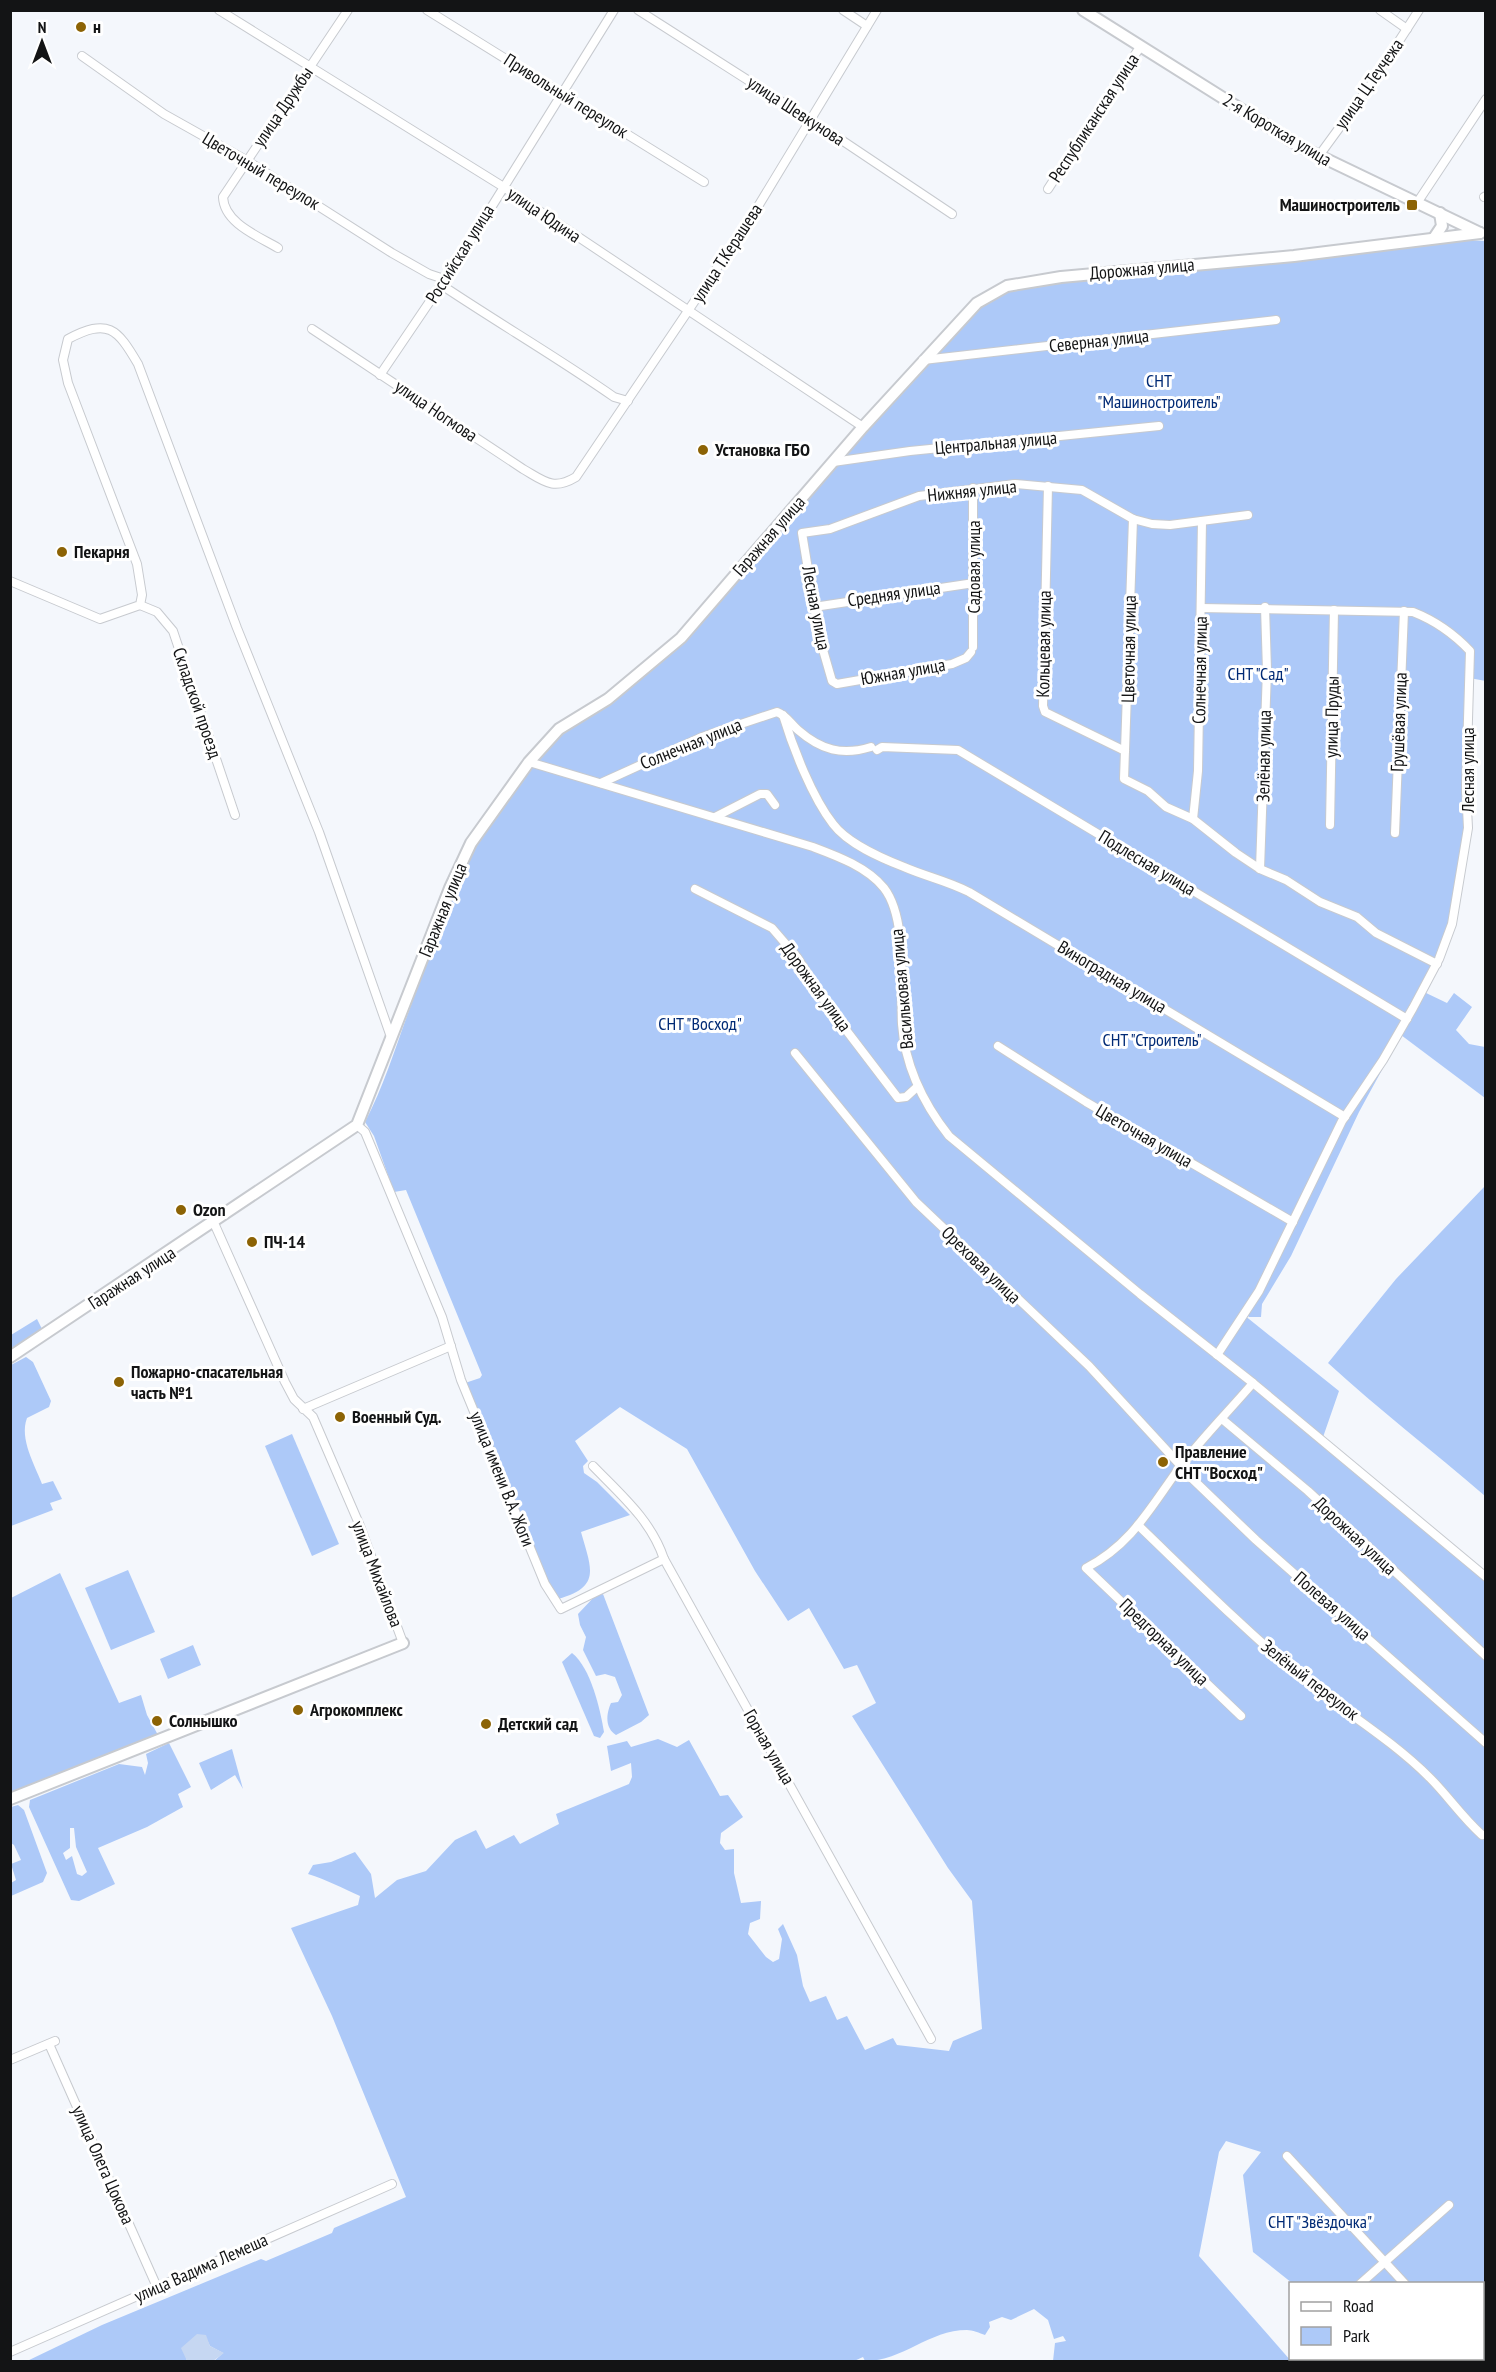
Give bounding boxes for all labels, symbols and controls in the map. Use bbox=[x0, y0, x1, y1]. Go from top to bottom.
north arrow bbox=[12, 12, 72, 72]
place label: н bbox=[93, 15, 101, 38]
text: N bbox=[38, 17, 46, 37]
marker: н bbox=[74, 20, 88, 34]
street label: улица Ц.Теучежа bbox=[1329, 34, 1408, 133]
street label: Привольный переулок bbox=[500, 48, 633, 143]
street label: Республиканская улица bbox=[1043, 49, 1144, 186]
street label: улица Дружбы bbox=[247, 62, 318, 151]
street label: улица Шевкунова bbox=[743, 70, 849, 151]
street label: 2-я Короткая улица bbox=[1219, 88, 1336, 171]
street label: Цветочный переулок bbox=[198, 126, 324, 215]
street label: улица Юдина bbox=[503, 182, 586, 248]
place label: Машиностроитель bbox=[1280, 193, 1401, 216]
marker: Машиностроитель bbox=[1405, 198, 1419, 212]
street label: улица Т.Керашева bbox=[686, 199, 767, 306]
street label: Российская улица bbox=[420, 200, 499, 307]
street label: Дорожная улица bbox=[1089, 252, 1195, 285]
street label: Северная улица bbox=[1048, 324, 1150, 357]
park label: СНТ "Машиностроитель" bbox=[1097, 369, 1221, 413]
street label: улица Ногмова bbox=[390, 374, 482, 447]
street label: Центральная улица bbox=[934, 426, 1058, 459]
place label: Установка ГБО bbox=[714, 438, 810, 461]
marker: Установка ГБО bbox=[696, 443, 710, 457]
street label: Нижняя улица bbox=[926, 474, 1018, 507]
street label: Гаражная улица bbox=[727, 491, 810, 581]
street label: Садовая улица bbox=[962, 520, 985, 614]
place label: Пекарня bbox=[74, 540, 130, 563]
marker: Пекарня bbox=[55, 545, 69, 559]
street label: Лесная улица bbox=[797, 563, 836, 652]
street label: Средняя улица bbox=[846, 576, 942, 611]
street label: Кольцевая улица bbox=[1031, 590, 1056, 698]
street label: Цветочная улица bbox=[1116, 595, 1141, 703]
street label: Солнечная улица bbox=[1187, 616, 1212, 724]
street label: Складской проезд bbox=[168, 644, 227, 761]
street label: Южная улица bbox=[859, 653, 947, 690]
park label: СНТ "Сад" bbox=[1227, 662, 1289, 685]
street label: Грушёвая улица bbox=[1385, 672, 1412, 772]
street label: улица Пруды bbox=[1319, 676, 1344, 758]
street label: Зелёная улица bbox=[1251, 710, 1276, 802]
street label: Солнечная улица bbox=[637, 713, 745, 774]
street label: Лесная улица bbox=[1456, 727, 1479, 814]
street label: Подлесная улица bbox=[1095, 825, 1200, 901]
street label: Гаражная улица bbox=[413, 859, 472, 960]
street label: Васильковая улица bbox=[885, 928, 918, 1050]
street label: Виноградная улица bbox=[1054, 935, 1171, 1018]
street label: Дорожная улица bbox=[776, 937, 857, 1036]
park label: СНТ "Восход" bbox=[658, 1012, 742, 1035]
park label: СНТ "Строитель" bbox=[1102, 1028, 1202, 1051]
street label: Цветочная улица bbox=[1092, 1099, 1197, 1172]
place label: Ozon bbox=[193, 1198, 226, 1221]
marker: Ozon bbox=[174, 1203, 188, 1217]
street label: Ореховая улица bbox=[937, 1221, 1026, 1308]
place label: ПЧ-14 bbox=[264, 1230, 305, 1253]
marker: ПЧ-14 bbox=[245, 1235, 259, 1249]
street label: Гаражная улица bbox=[84, 1241, 180, 1314]
place label: Пожарно-спасательная часть №1 bbox=[131, 1360, 283, 1404]
marker: Пожарно-спасательная часть №1 bbox=[112, 1375, 126, 1389]
place label: Военный Суд. bbox=[352, 1405, 442, 1428]
street label: улица имени В.А. Жоги bbox=[465, 1408, 540, 1550]
marker: Военный Суд. bbox=[333, 1410, 347, 1424]
place label: Правление СНТ "Восход" bbox=[1175, 1440, 1263, 1484]
marker: Правление СНТ "Восход" bbox=[1156, 1455, 1170, 1469]
street label: Дорожная улица bbox=[1309, 1491, 1402, 1580]
street label: улица Михайлова bbox=[347, 1517, 408, 1630]
street label: Полевая улица bbox=[1289, 1566, 1375, 1645]
street label: Предгорная улица bbox=[1115, 1593, 1214, 1690]
street label: Зелёный переулок bbox=[1257, 1634, 1364, 1725]
place label: Агрокомплекс bbox=[309, 1698, 403, 1721]
marker: Агрокомплекс bbox=[291, 1703, 305, 1717]
street label: Горная улица bbox=[739, 1705, 800, 1788]
place label: Солнышко bbox=[169, 1709, 238, 1732]
place label: Детский сад bbox=[498, 1712, 578, 1735]
marker: Солнышко bbox=[150, 1714, 164, 1728]
marker: Детский сад bbox=[479, 1717, 493, 1731]
street label: улица Олега Цокова bbox=[67, 2102, 140, 2228]
park label: СНТ "Звёздочка" bbox=[1268, 2210, 1372, 2233]
street label: улица Вадима Лемеша bbox=[130, 2228, 271, 2307]
legend bbox=[1289, 2282, 1484, 2360]
text: Road bbox=[1343, 2294, 1374, 2317]
text: Park bbox=[1343, 2324, 1370, 2347]

